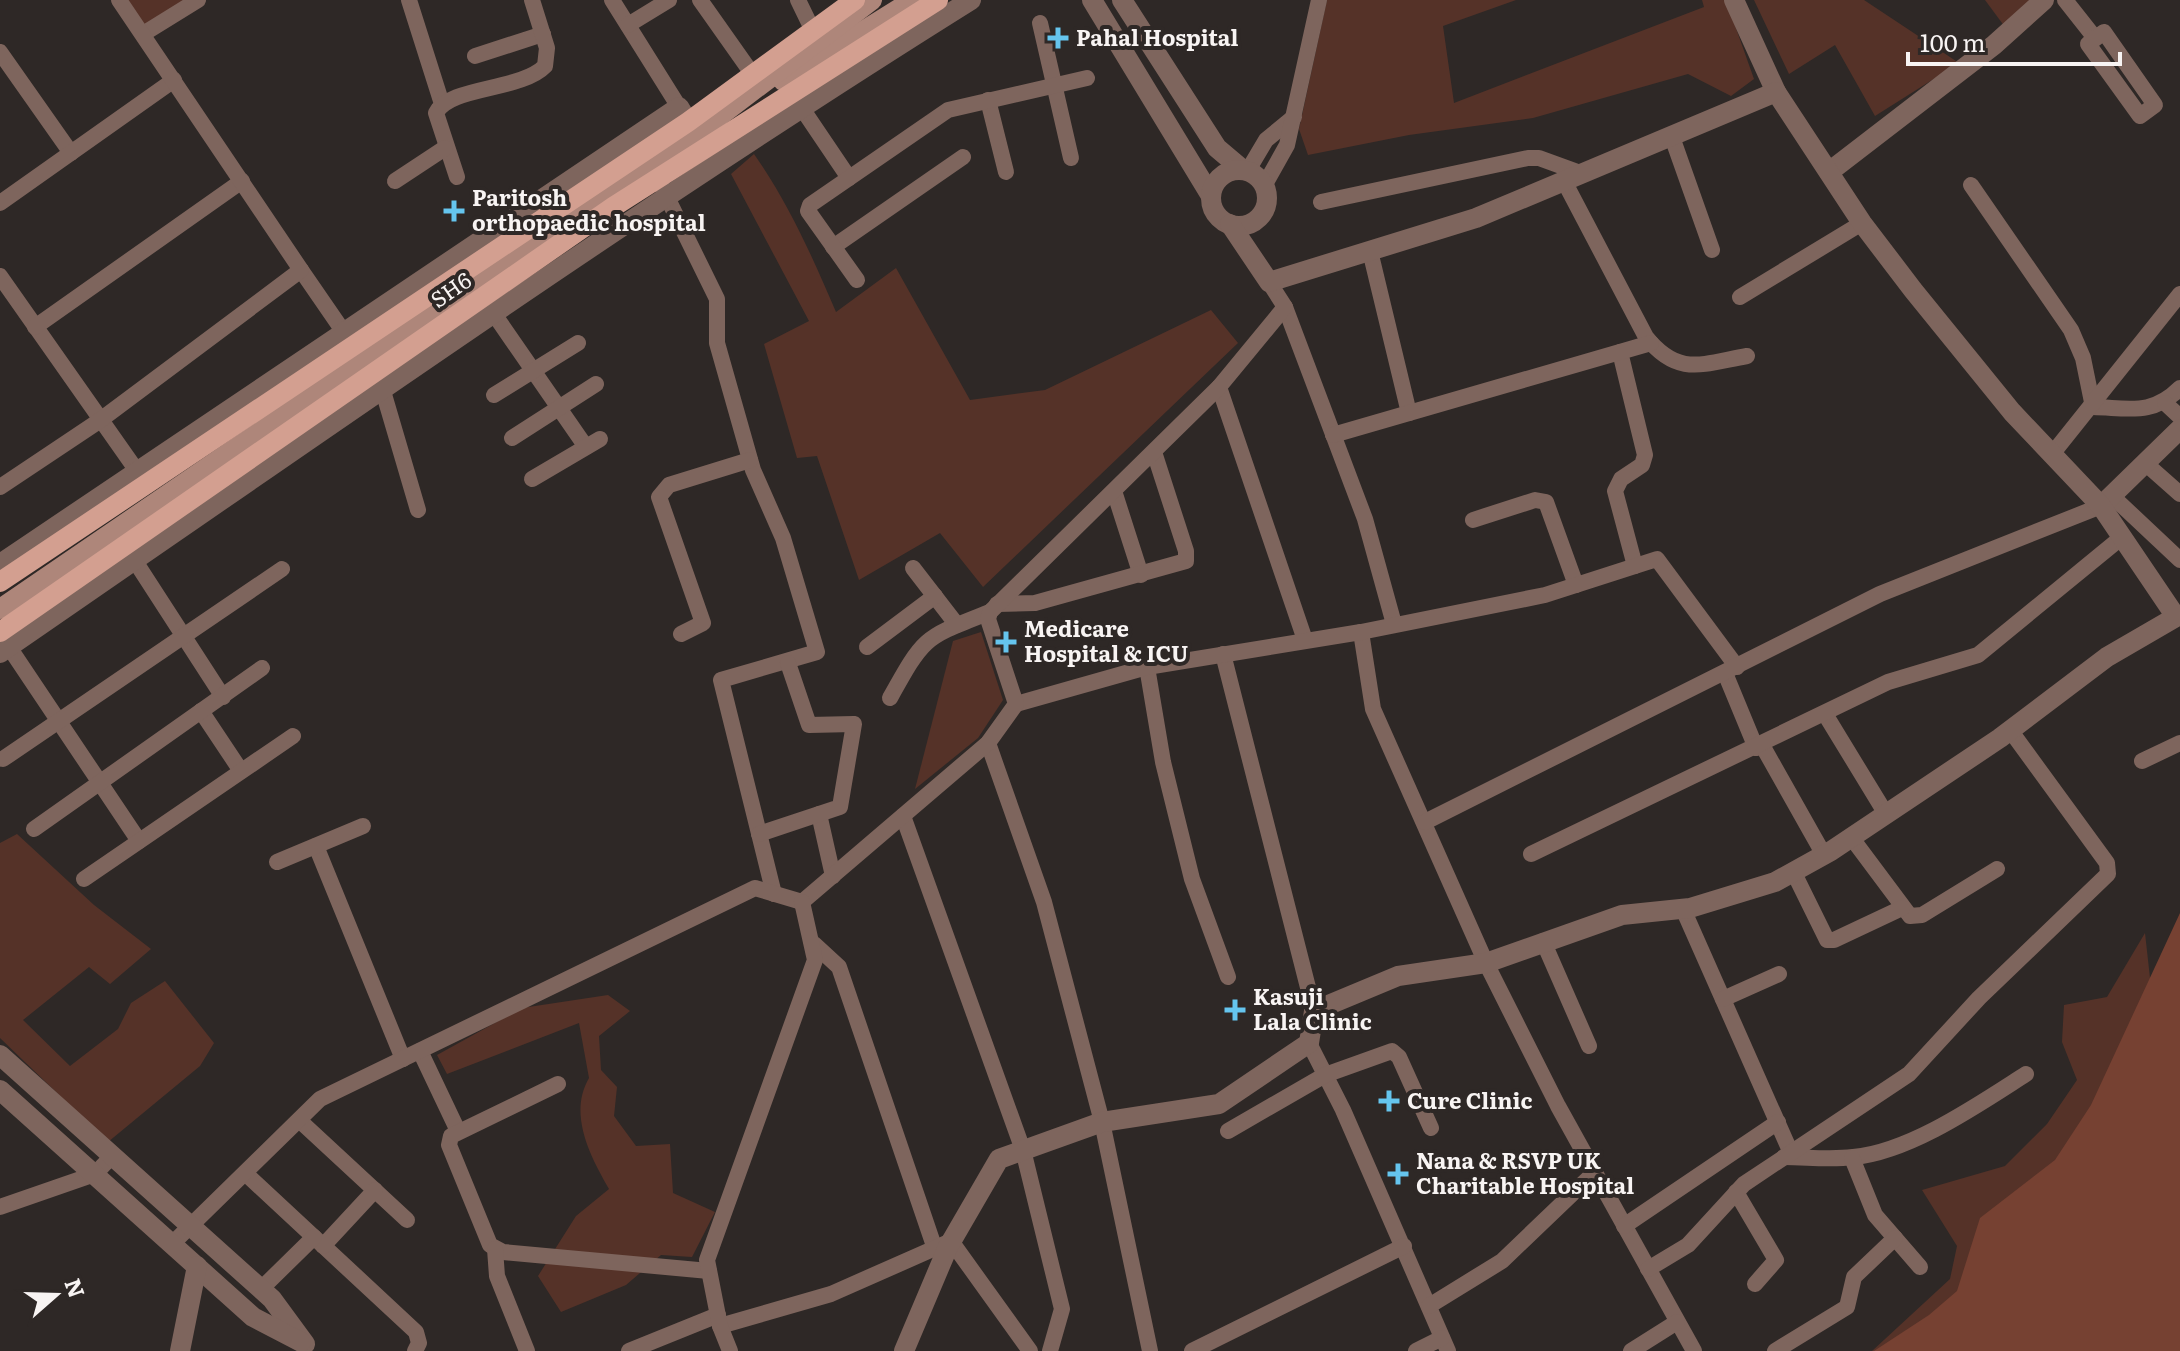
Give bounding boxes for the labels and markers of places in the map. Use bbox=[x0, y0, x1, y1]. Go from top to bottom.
place label: Pahal Hospital bbox=[1076, 20, 1238, 53]
marker: Pahal Hospital bbox=[1047, 27, 1069, 49]
place label: Paritosh orthopaedic hospital bbox=[472, 180, 706, 238]
marker: Paritosh orthopaedic hospital bbox=[443, 200, 465, 222]
place label: Medicare Hospital & ICU bbox=[1024, 611, 1188, 669]
marker: Medicare Hospital & ICU bbox=[995, 631, 1017, 653]
place label: Kasuji Lala Clinic bbox=[1253, 979, 1372, 1037]
marker: Kasuji Lala Clinic bbox=[1224, 999, 1246, 1021]
place label: Cure Clinic bbox=[1407, 1083, 1532, 1116]
marker: Cure Clinic bbox=[1378, 1090, 1400, 1112]
place label: Nana & RSVP UK Charitable Hospital bbox=[1416, 1143, 1634, 1201]
marker: Nana & RSVP UK Charitable Hospital bbox=[1387, 1163, 1409, 1185]

